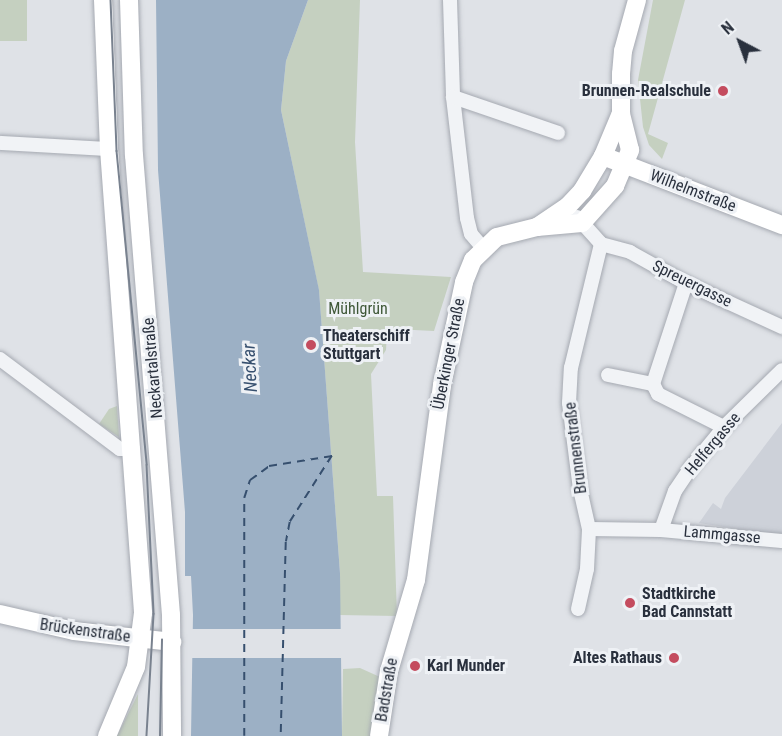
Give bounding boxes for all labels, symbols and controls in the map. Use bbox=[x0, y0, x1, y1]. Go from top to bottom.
north arrow bbox=[710, 12, 770, 72]
text: N bbox=[718, 18, 738, 38]
place label: Brunnen-Realschule bbox=[582, 81, 711, 101]
marker: Brunnen-Realschule bbox=[716, 84, 730, 98]
street label: Wilhelmstraße bbox=[647, 166, 739, 216]
street label: Spreuergasse bbox=[649, 257, 735, 311]
street label: Überkinger Straße bbox=[429, 297, 469, 411]
park label: Mühlgrün bbox=[328, 299, 388, 319]
street label: Neckartalstraße bbox=[139, 317, 167, 419]
place label: Theaterschiff Stuttgart bbox=[323, 326, 410, 364]
marker: Theaterschiff Stuttgart bbox=[304, 338, 318, 352]
water label: Neckar bbox=[238, 343, 262, 393]
street label: Brunnenstraße bbox=[561, 401, 591, 495]
street label: Helfergasse bbox=[681, 409, 745, 479]
street label: Lammgasse bbox=[683, 522, 761, 548]
place label: Stadtkirche Bad Cannstatt bbox=[642, 584, 732, 622]
marker: Stadtkirche Bad Cannstatt bbox=[623, 596, 637, 610]
street label: Brückenstraße bbox=[39, 615, 131, 647]
place label: Altes Rathaus bbox=[573, 648, 662, 668]
marker: Altes Rathaus bbox=[667, 651, 681, 665]
place label: Karl Munder bbox=[427, 656, 505, 676]
street label: Badstraße bbox=[372, 657, 402, 723]
marker: Karl Munder bbox=[408, 659, 422, 673]

